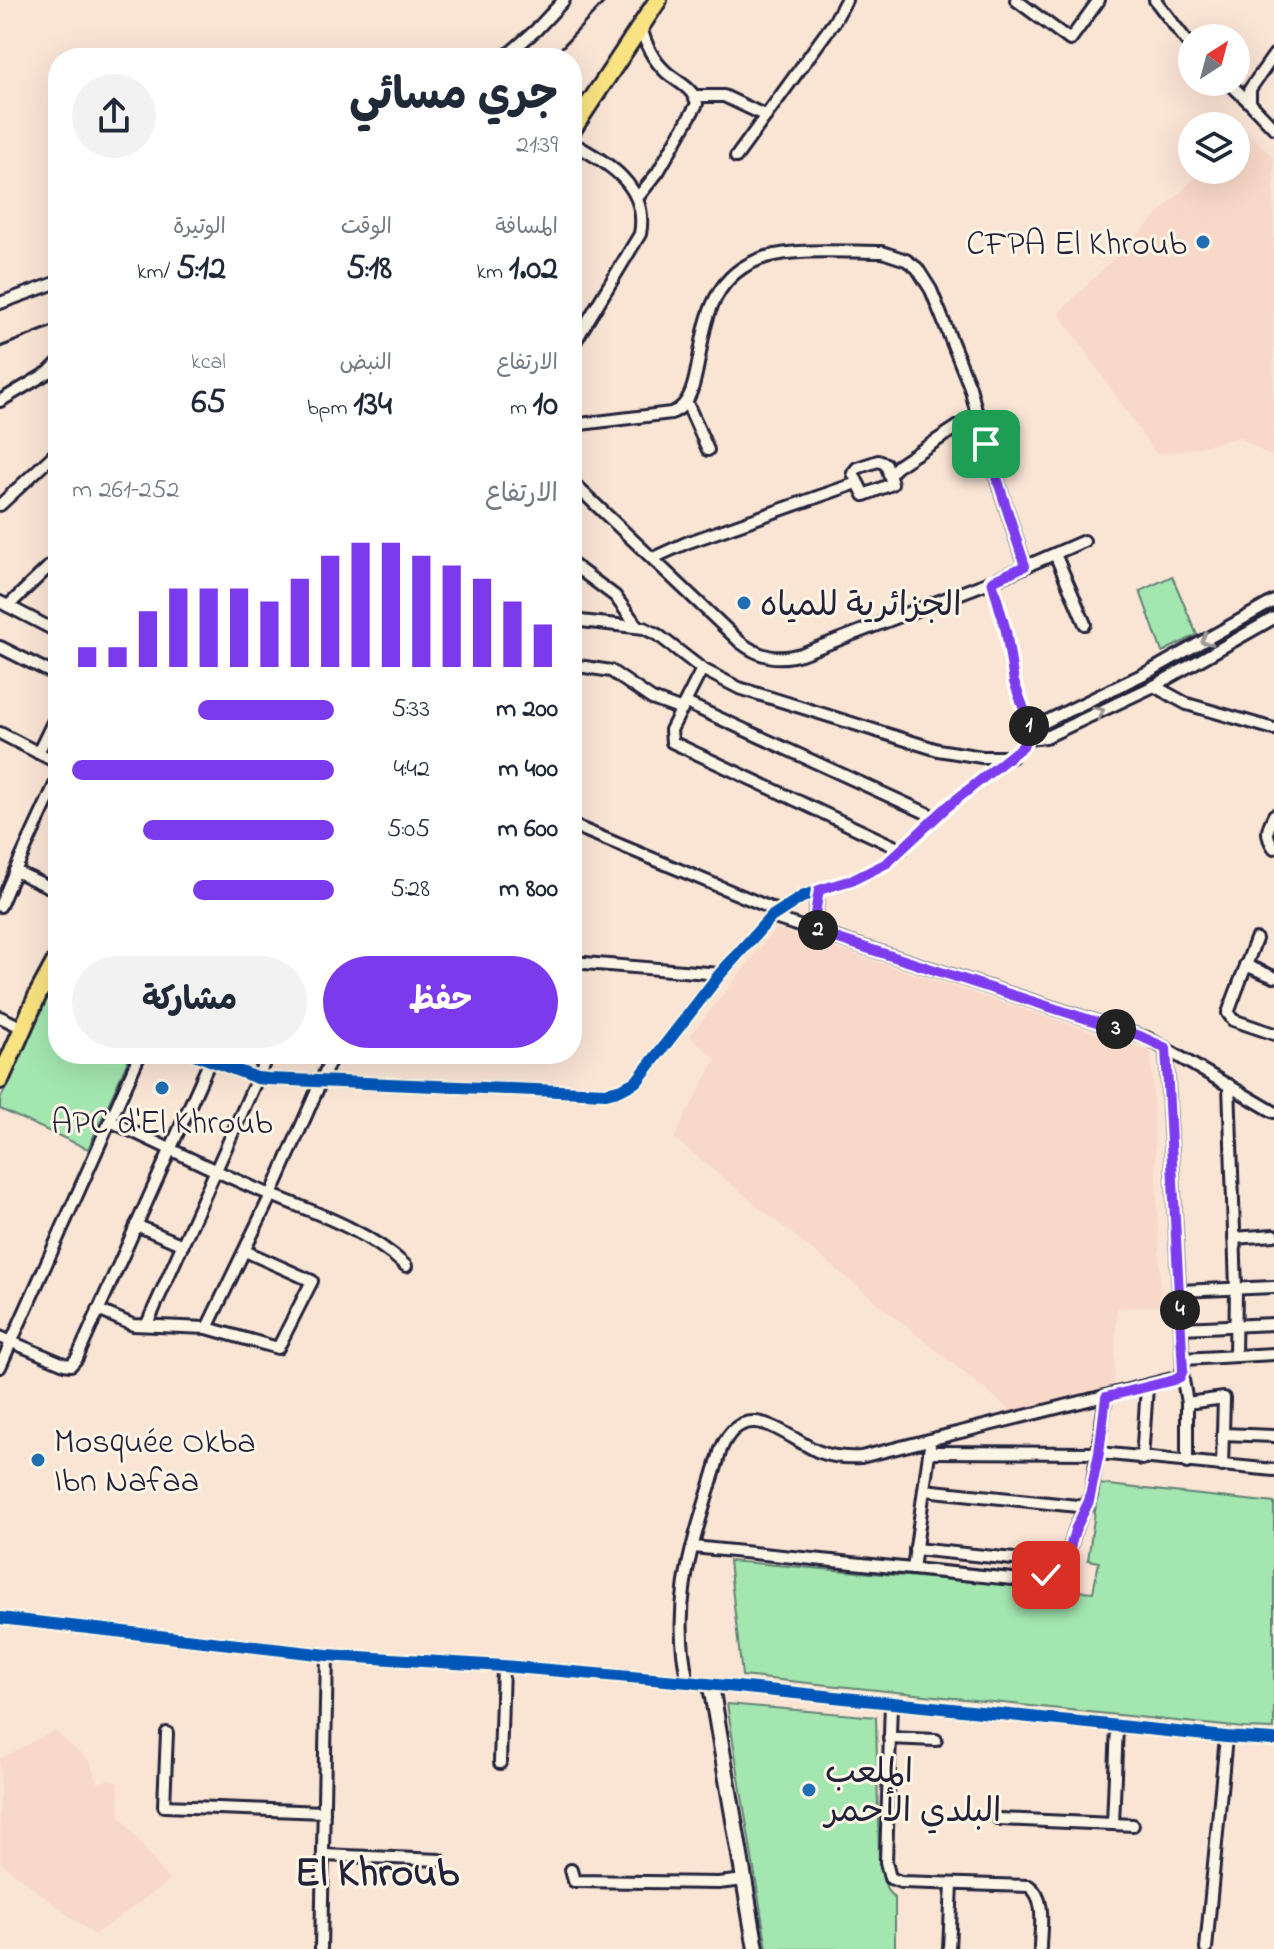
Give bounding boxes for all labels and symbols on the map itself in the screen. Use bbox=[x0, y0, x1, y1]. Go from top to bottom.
north arrow bbox=[1178, 24, 1250, 96]
place label: CFPA El Khroub bbox=[966, 221, 1187, 271]
marker: CFPA El Khroub bbox=[1194, 233, 1212, 251]
pin bbox=[952, 410, 1020, 478]
place label: الجزائرية للمياه bbox=[760, 582, 962, 632]
marker: الجزائرية للمياه bbox=[735, 594, 753, 612]
one-way arrow bbox=[1201, 630, 1215, 646]
pin: 1 bbox=[1009, 706, 1049, 746]
one-way arrow bbox=[1090, 706, 1105, 722]
pin: 2 bbox=[798, 910, 838, 950]
pin: 3 bbox=[1096, 1009, 1136, 1049]
marker: APC d'El Khroub bbox=[153, 1079, 171, 1097]
place label: APC d'El Khroub bbox=[51, 1100, 273, 1150]
pin: 4 bbox=[1160, 1290, 1200, 1330]
place label: Mosquée Okba Ibn Nafaa bbox=[54, 1419, 256, 1508]
marker: Mosquée Okba Ibn Nafaa bbox=[29, 1451, 47, 1469]
pin bbox=[1012, 1541, 1080, 1609]
place label: الملعب البلدي الأحمر bbox=[822, 1749, 1001, 1838]
marker: الملعب البلدي الأحمر bbox=[800, 1781, 818, 1799]
district label: El Khroub bbox=[295, 1844, 459, 1905]

